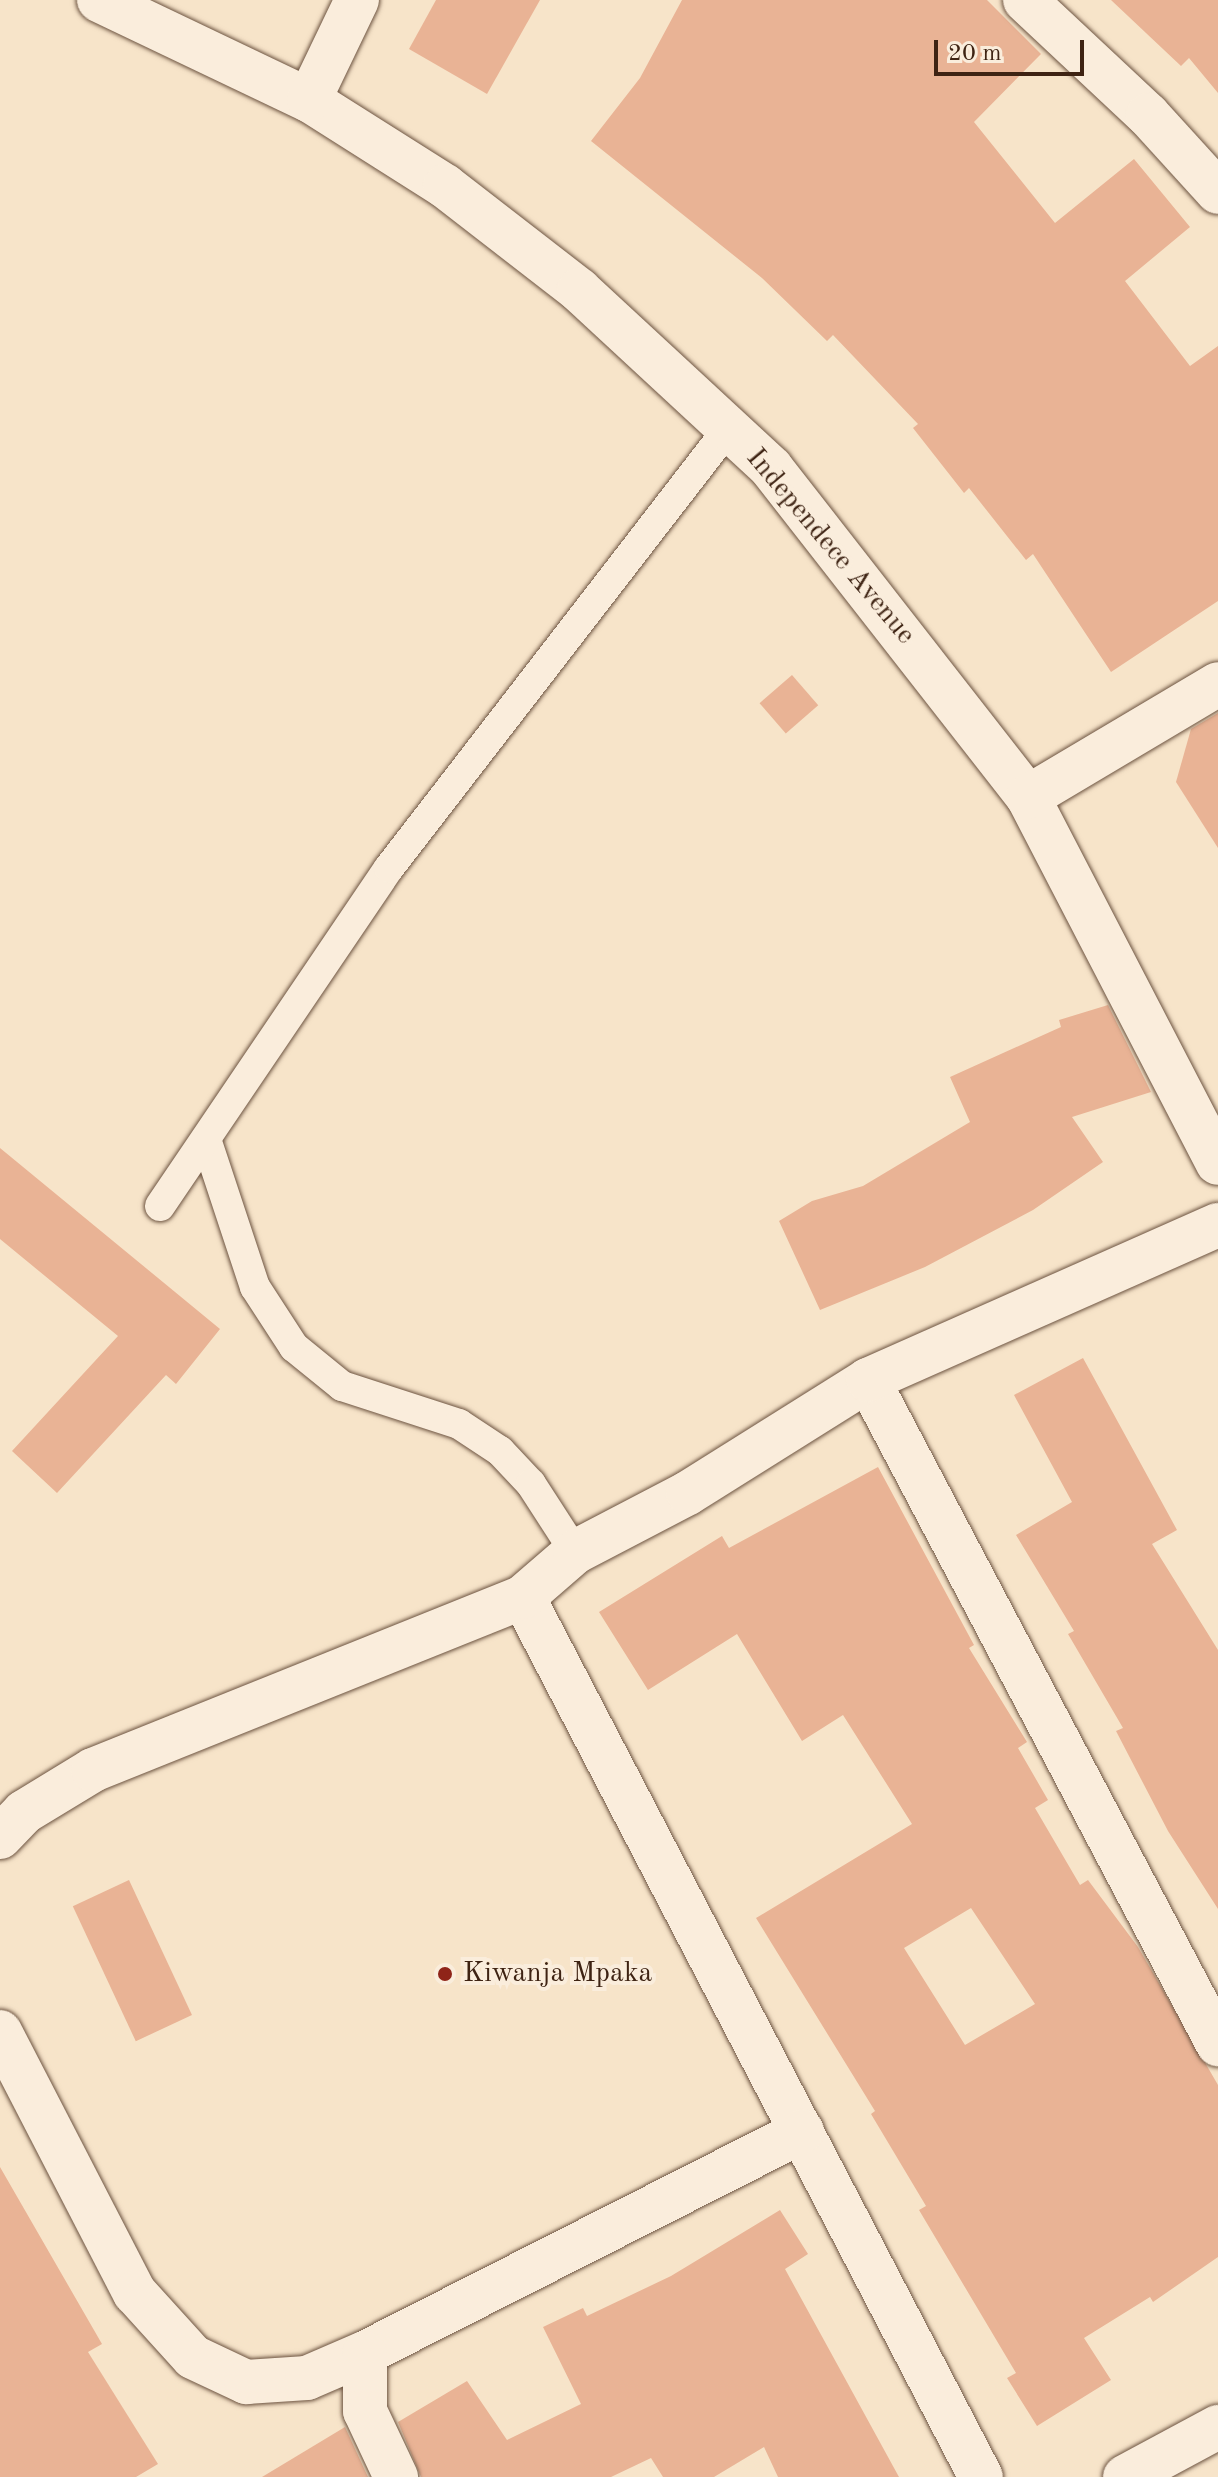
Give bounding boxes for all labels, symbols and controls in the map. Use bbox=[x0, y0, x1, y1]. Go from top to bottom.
scale bar bbox=[938, 24, 1088, 74]
text: 20 m bbox=[948, 42, 1002, 66]
street label: Independece Avenue bbox=[738, 442, 922, 652]
place label: Kiwanja Mpaka bbox=[463, 1957, 652, 1991]
marker: Kiwanja Mpaka bbox=[434, 1963, 456, 1985]

